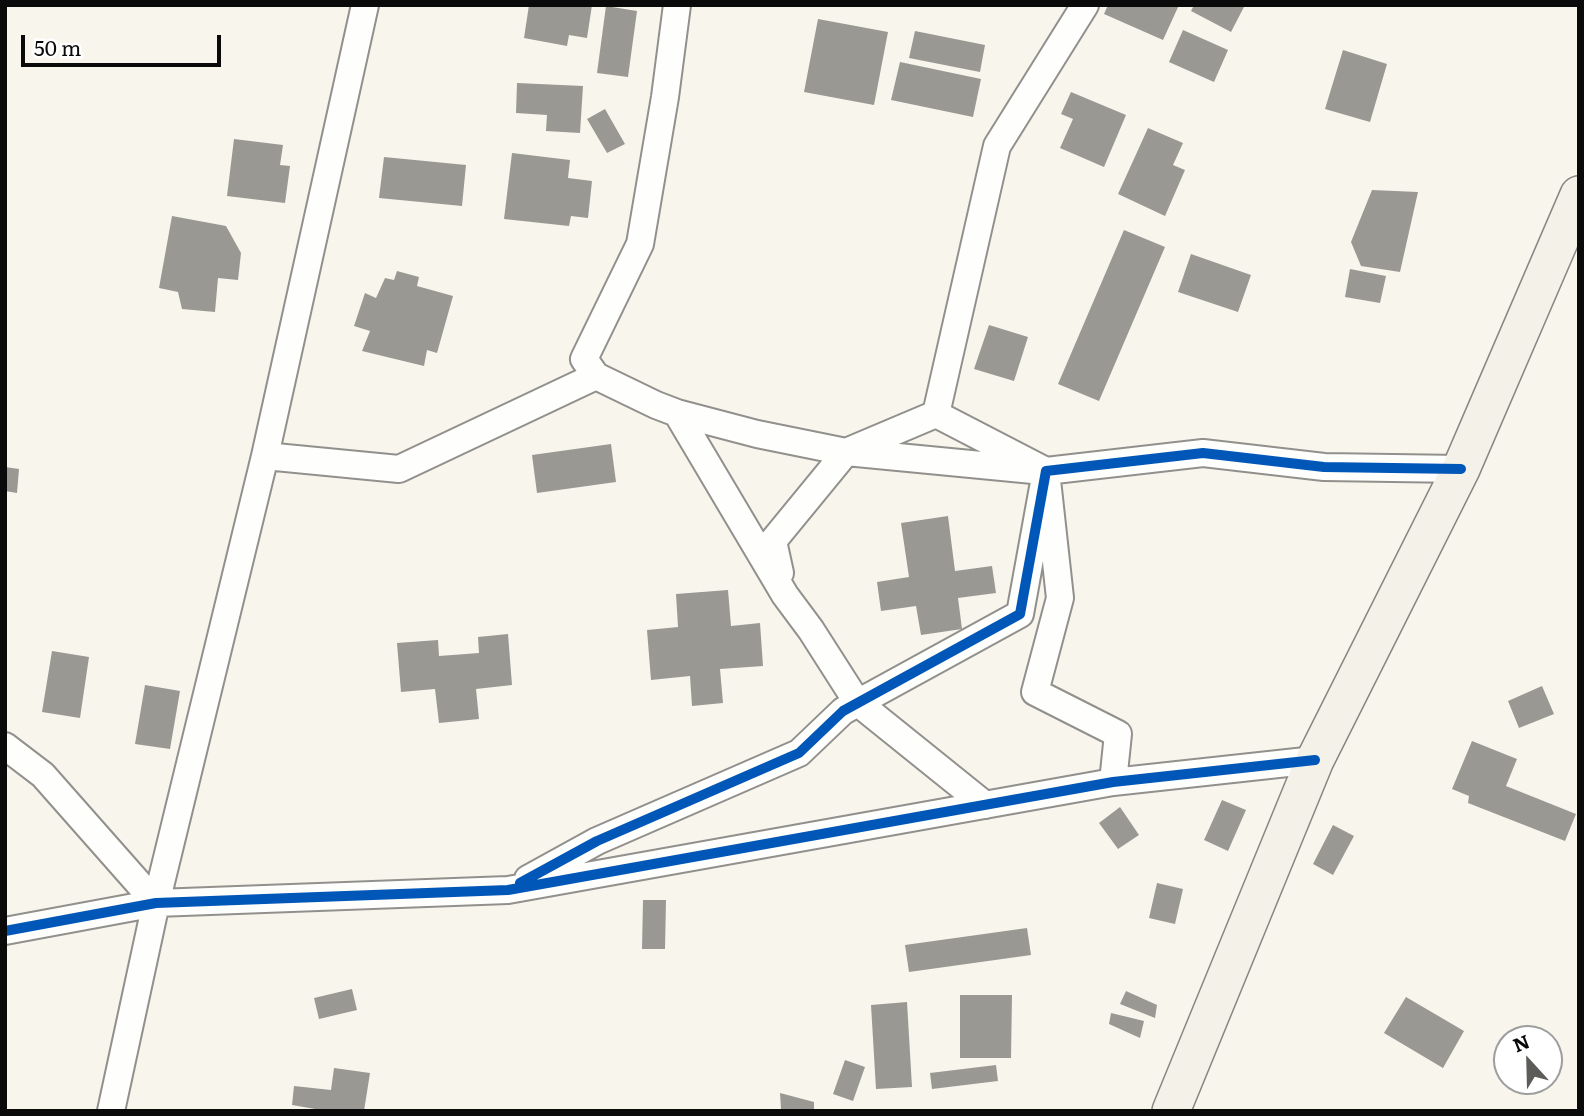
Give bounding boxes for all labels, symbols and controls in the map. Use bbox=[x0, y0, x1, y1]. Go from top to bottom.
scale bar bbox=[24, 21, 224, 65]
text: 50 m bbox=[34, 31, 81, 62]
north arrow bbox=[1493, 1025, 1563, 1095]
text: N bbox=[1508, 1026, 1534, 1058]

